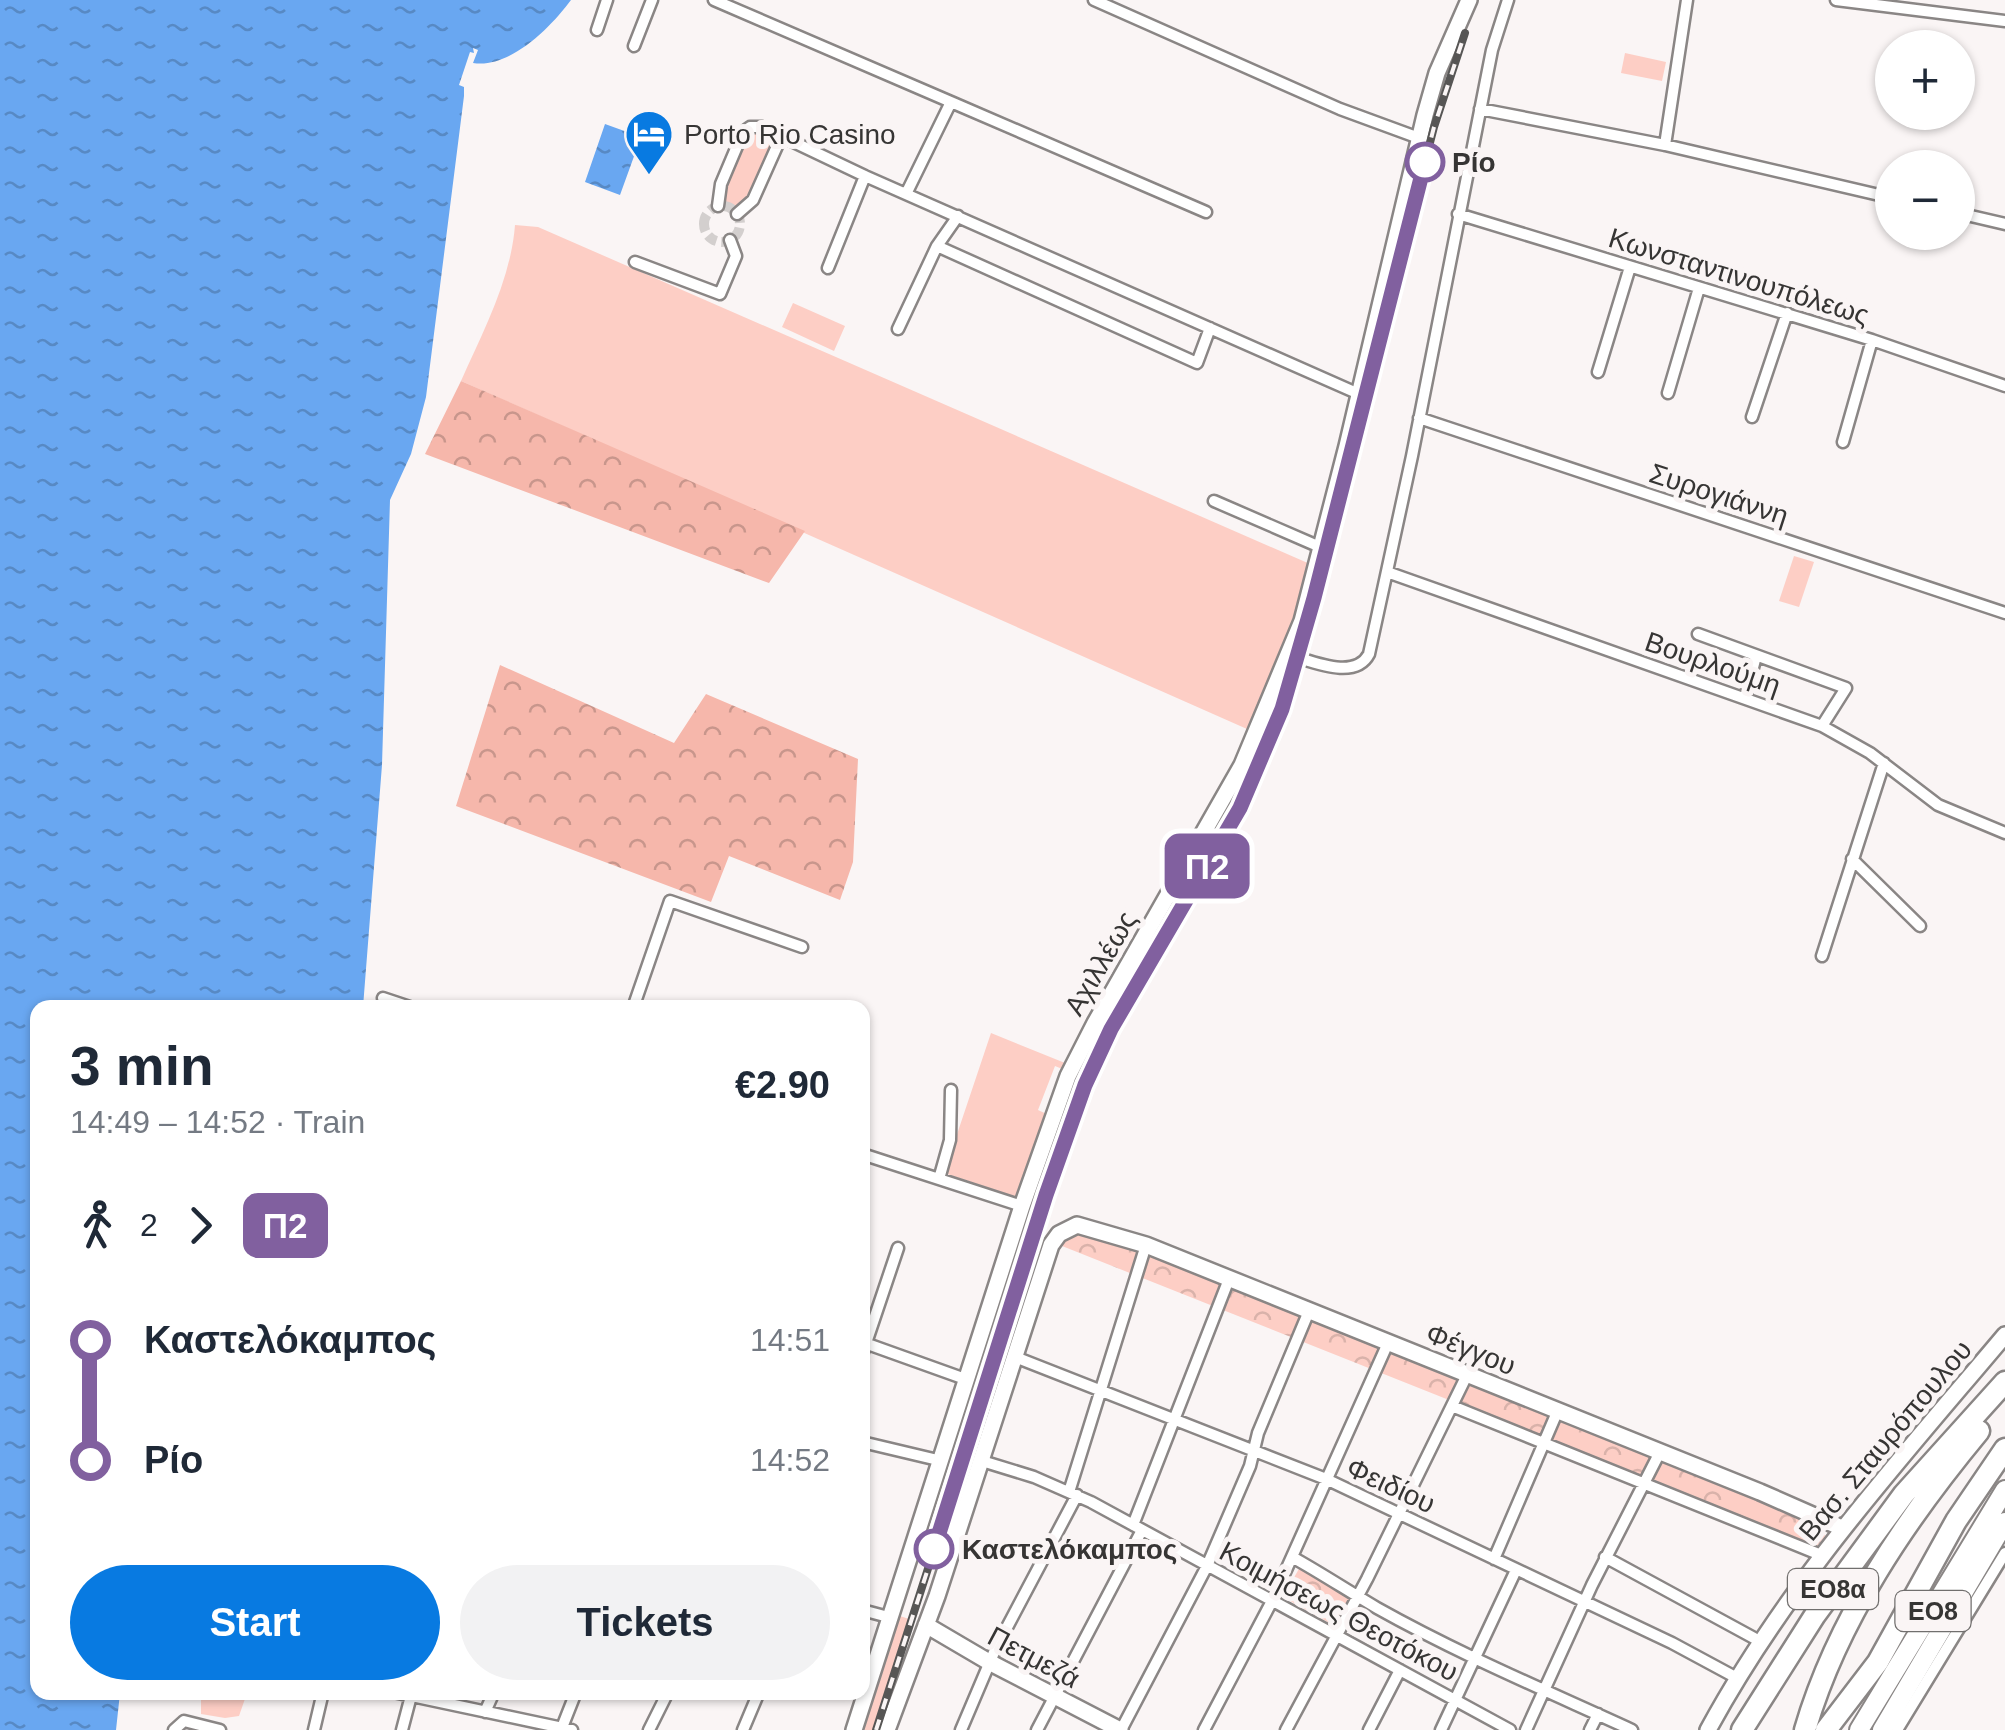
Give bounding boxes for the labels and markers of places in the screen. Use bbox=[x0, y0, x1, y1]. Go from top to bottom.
hotel icon: Porto Rio Casino bbox=[623, 108, 675, 176]
place label: Porto Rio Casino bbox=[684, 119, 896, 150]
marker: Ρίο bbox=[1406, 143, 1444, 181]
place label: Ρίο bbox=[1452, 147, 1496, 178]
marker: Καστελόκαμπος bbox=[915, 1530, 953, 1568]
place label: Καστελόκαμπος bbox=[962, 1534, 1177, 1565]

